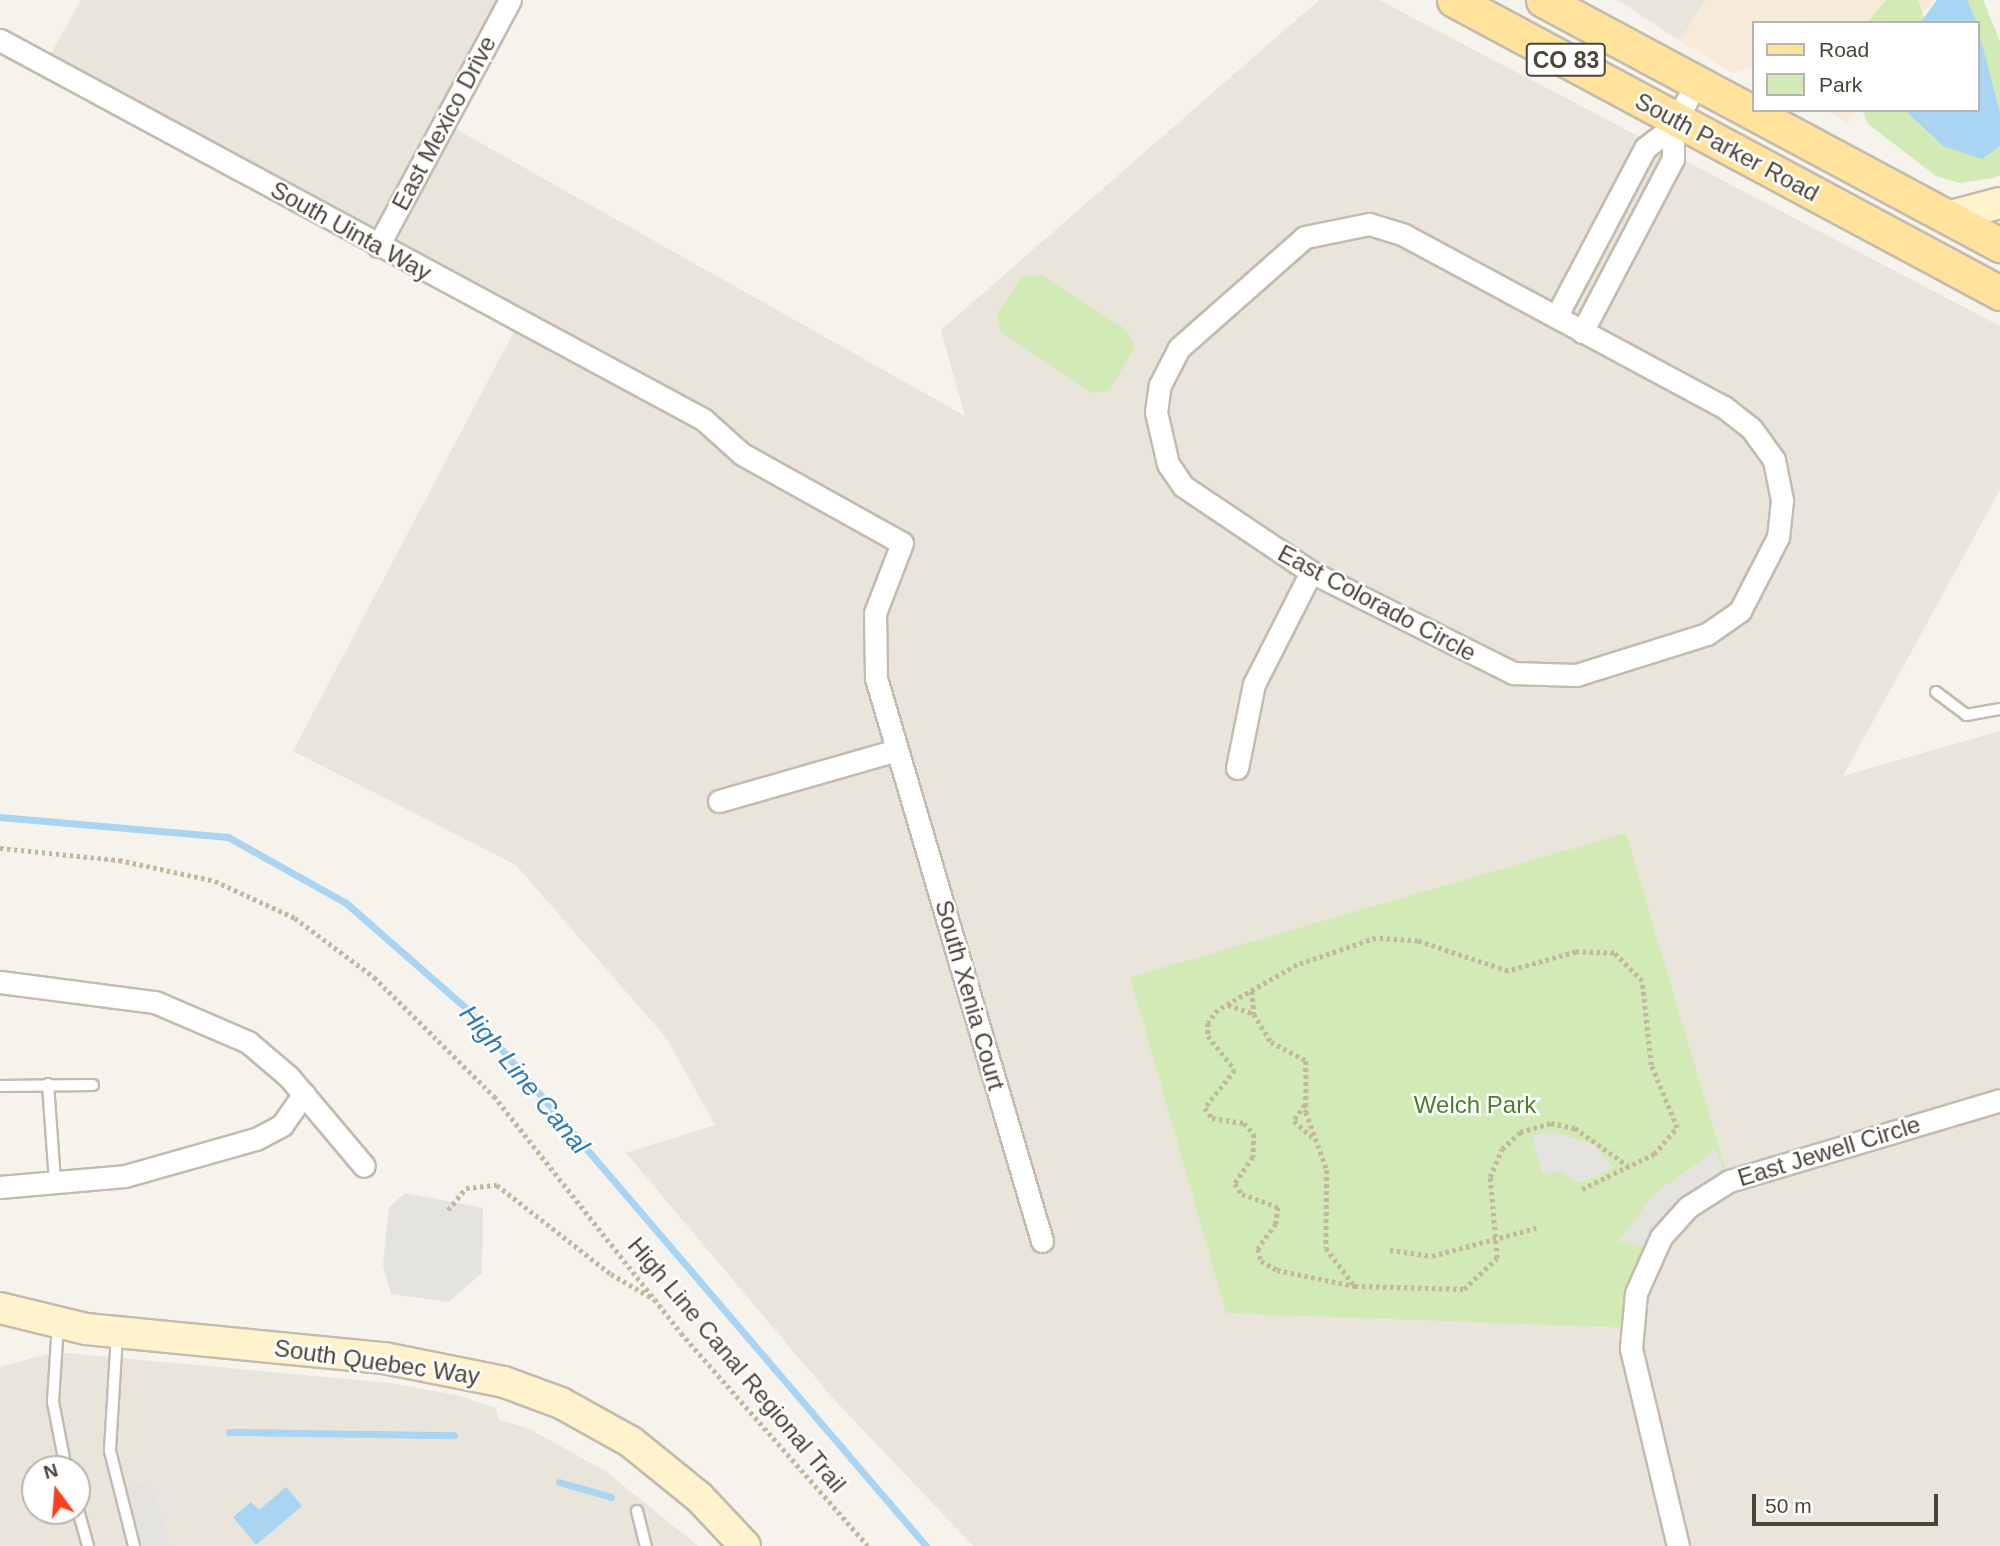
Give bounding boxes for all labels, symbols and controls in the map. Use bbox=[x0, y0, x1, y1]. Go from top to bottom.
legend bbox=[1752, 21, 1979, 112]
street label: East Mexico Drive bbox=[386, 31, 502, 215]
text: Road bbox=[1819, 38, 1869, 61]
road number: CO 83 bbox=[1526, 40, 1606, 80]
text: Park bbox=[1819, 73, 1862, 96]
street label: South Parker Road bbox=[1630, 86, 1824, 208]
street label: South Uinta Way bbox=[266, 175, 436, 287]
street label: East Colorado Circle bbox=[1273, 539, 1481, 667]
street label: South Xenia Court bbox=[929, 897, 1011, 1093]
water label: High Line Canal bbox=[453, 999, 595, 1161]
park label: Welch Park bbox=[1414, 1091, 1536, 1119]
street label: East Jewell Circle bbox=[1734, 1110, 1924, 1192]
street label: High Line Canal Regional Trail bbox=[622, 1231, 852, 1499]
street label: South Quebec Way bbox=[272, 1333, 482, 1391]
north arrow bbox=[21, 1455, 91, 1525]
text: N bbox=[41, 1459, 60, 1483]
scale bar bbox=[1755, 1480, 1940, 1524]
text: 50 m bbox=[1765, 1494, 1812, 1517]

